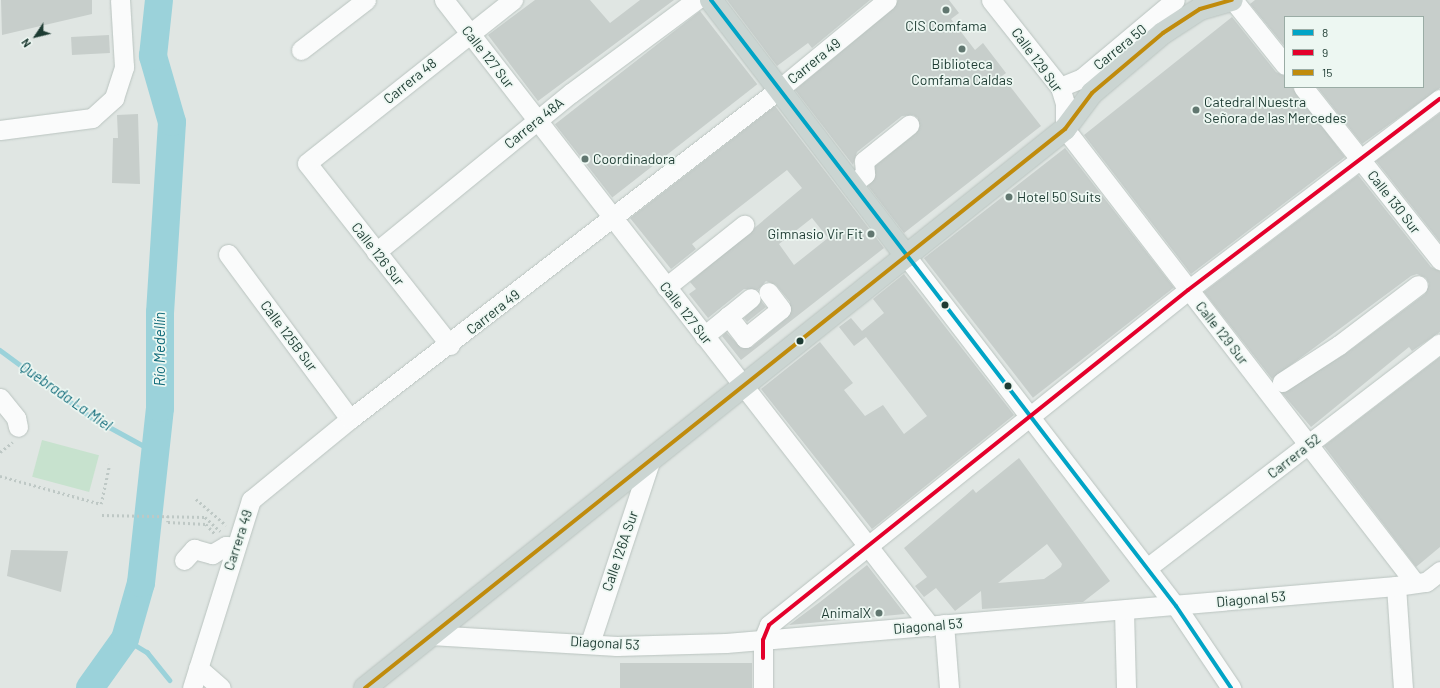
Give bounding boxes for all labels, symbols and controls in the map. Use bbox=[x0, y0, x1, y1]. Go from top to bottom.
marker: CIS Comfama bbox=[940, 4, 952, 16]
north arrow bbox=[16, 16, 56, 56]
legend bbox=[1284, 16, 1424, 88]
place label: CIS Comfama bbox=[905, 18, 987, 34]
street label: Carrera 50 bbox=[1090, 21, 1150, 73]
street label: Calle 127 Sur bbox=[458, 22, 518, 92]
street label: Calle 129 Sur bbox=[1008, 25, 1066, 95]
text: 8 bbox=[1322, 25, 1328, 39]
street label: Carrera 49 bbox=[784, 35, 844, 87]
text: N bbox=[18, 36, 33, 50]
marker: Biblioteca Comfama Caldas bbox=[957, 44, 967, 54]
text: 9 bbox=[1322, 45, 1328, 59]
street label: Carrera 48 bbox=[380, 55, 440, 107]
place label: Biblioteca Comfama Caldas bbox=[911, 56, 1013, 88]
text: 15 bbox=[1322, 65, 1332, 79]
street label: Carrera 48A bbox=[501, 94, 567, 152]
place label: Catedral Nuestra Señora de las Mercedes bbox=[1204, 94, 1347, 126]
marker: Catedral Nuestra Señora de las Mercedes bbox=[1191, 105, 1201, 115]
place label: Coordinadora bbox=[593, 151, 675, 167]
marker: Coordinadora bbox=[580, 154, 590, 164]
street label: Calle 130 Sur bbox=[1364, 167, 1424, 237]
place label: Hotel 50 Suits bbox=[1017, 189, 1101, 205]
marker: Hotel 50 Suits bbox=[1004, 192, 1014, 202]
street label: Calle 126 Sur bbox=[348, 219, 408, 289]
place label: Gimnasio Vir Fit bbox=[768, 226, 863, 242]
marker: Gimnasio Vir Fit bbox=[866, 229, 876, 239]
street label: Calle 127 Sur bbox=[656, 278, 716, 348]
street label: Carrera 49 bbox=[463, 286, 523, 338]
street label: Calle 125B Sur bbox=[257, 297, 321, 375]
street label: Calle 129 Sur bbox=[1192, 298, 1252, 368]
unlabelled marker bbox=[940, 300, 950, 310]
water label: Río Medellín bbox=[151, 312, 169, 386]
unlabelled marker bbox=[795, 336, 805, 346]
water label: Quebrada La Miel bbox=[17, 358, 115, 434]
unlabelled marker bbox=[1003, 381, 1013, 391]
street label: Carrera 52 bbox=[1264, 430, 1324, 482]
street label: Carrera 49 bbox=[220, 507, 256, 573]
street label: Calle 126A Sur bbox=[598, 509, 642, 593]
street label: Diagonal 53 bbox=[1216, 588, 1286, 610]
place label: AnimalX bbox=[821, 605, 871, 621]
marker: AnimalX bbox=[874, 608, 884, 618]
street label: Diagonal 53 bbox=[893, 615, 963, 637]
street label: Diagonal 53 bbox=[570, 633, 640, 653]

